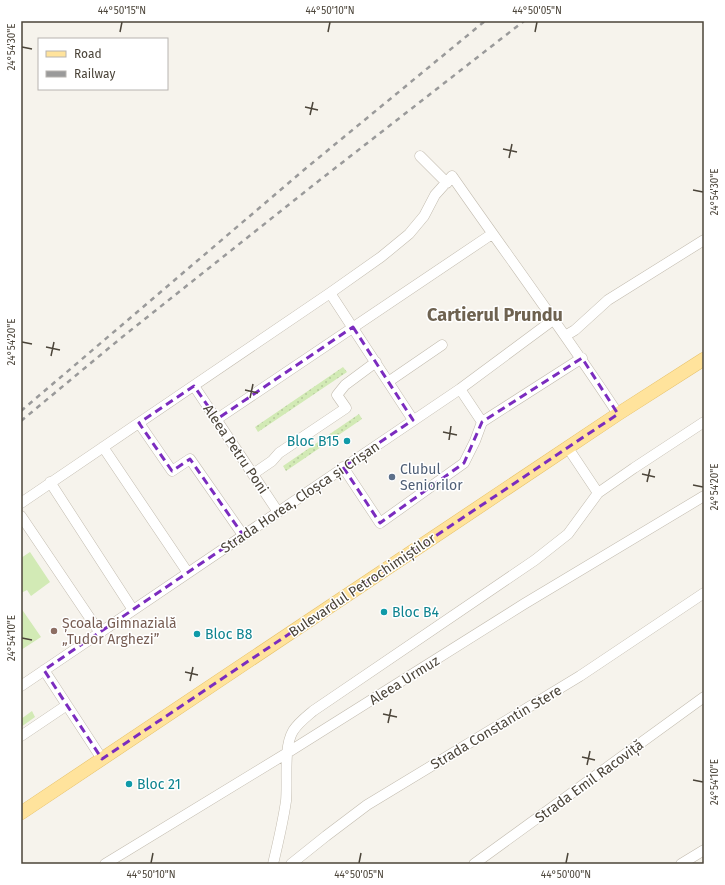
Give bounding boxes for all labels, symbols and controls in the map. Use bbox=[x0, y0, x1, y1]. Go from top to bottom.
text: 44°50'15"N bbox=[98, 5, 146, 17]
text: 44°50'10"N bbox=[305, 5, 355, 17]
text: 44°50'05"N bbox=[512, 5, 562, 17]
text: 24°54'30"E bbox=[6, 23, 18, 71]
legend bbox=[38, 38, 168, 90]
text: Road bbox=[74, 47, 102, 61]
text: Railway bbox=[74, 67, 115, 81]
text: 24°54'30"E bbox=[709, 168, 721, 216]
district label: Cartierul Prundu bbox=[427, 304, 563, 326]
text: 24°54'20"E bbox=[6, 318, 18, 366]
street label: Aleea Petru Poni bbox=[199, 401, 272, 497]
place label: Bloc B15 bbox=[287, 433, 339, 450]
marker: Bloc B15 bbox=[342, 436, 352, 446]
street label: Strada Horea, Cloșca și Crișan bbox=[218, 438, 383, 558]
place label: Clubul Seniorilor bbox=[400, 461, 463, 494]
text: 24°54'20"E bbox=[709, 463, 721, 511]
marker: Clubul Seniorilor bbox=[387, 472, 397, 482]
street label: Bulevardul Petrochimiștilor bbox=[286, 530, 440, 642]
place label: Bloc B4 bbox=[392, 604, 439, 621]
marker: Bloc B4 bbox=[379, 607, 389, 617]
text: 24°54'10"E bbox=[6, 615, 18, 661]
place label: Școala Gimnazială „Tudor Arghezi” bbox=[62, 615, 177, 648]
marker: Școala Gimnazială „Tudor Arghezi” bbox=[49, 626, 59, 636]
place label: Bloc B8 bbox=[205, 626, 253, 643]
marker: Bloc B8 bbox=[192, 629, 202, 639]
street label: Aleea Urmuz bbox=[366, 652, 442, 709]
street label: Strada Constantin Stere bbox=[428, 682, 565, 773]
street label: Strada Emil Racoviță bbox=[532, 736, 647, 827]
text: 24°54'10"E bbox=[709, 759, 721, 805]
place label: Bloc 21 bbox=[137, 776, 181, 793]
marker: Bloc 21 bbox=[124, 779, 134, 789]
text: 44°50'10"N bbox=[126, 869, 176, 881]
text: 44°50'05"N bbox=[334, 869, 384, 881]
text: 44°50'00"N bbox=[541, 869, 591, 881]

